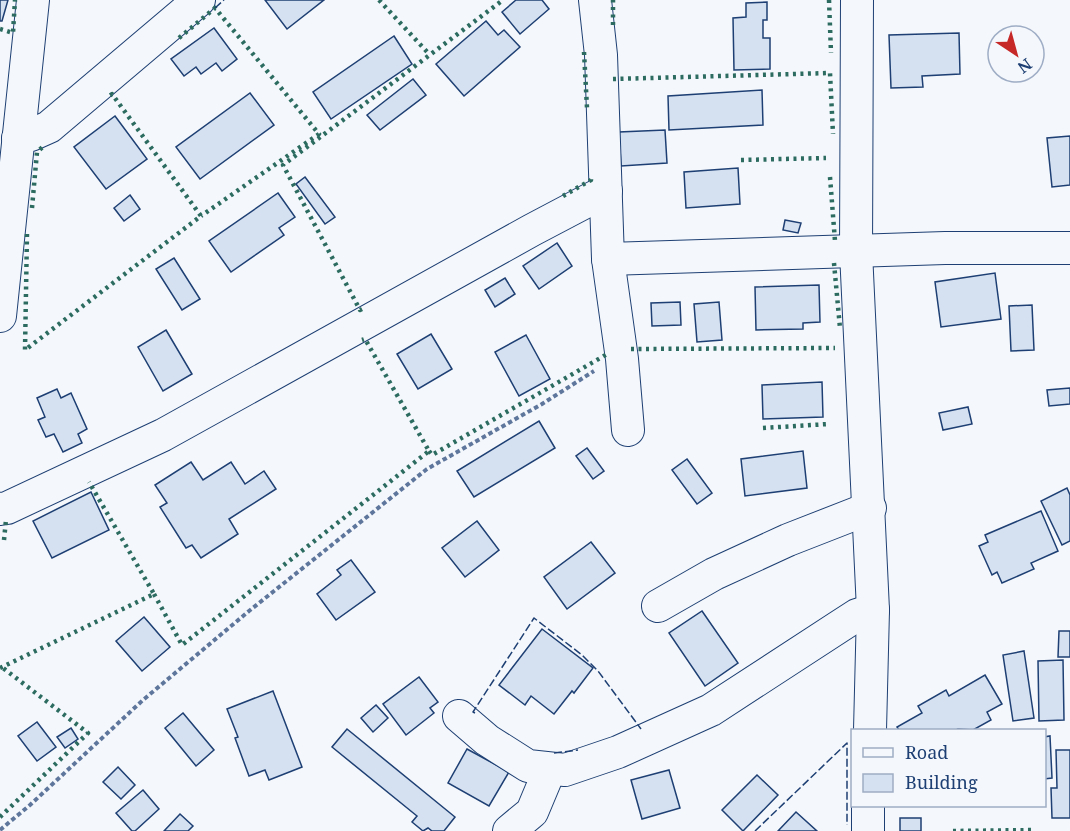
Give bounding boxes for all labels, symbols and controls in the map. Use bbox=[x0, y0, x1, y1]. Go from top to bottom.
north arrow bbox=[986, 24, 1046, 84]
text: N bbox=[1013, 54, 1036, 79]
legend bbox=[851, 729, 1046, 807]
text: Road bbox=[905, 740, 948, 764]
text: Building bbox=[905, 770, 978, 794]

